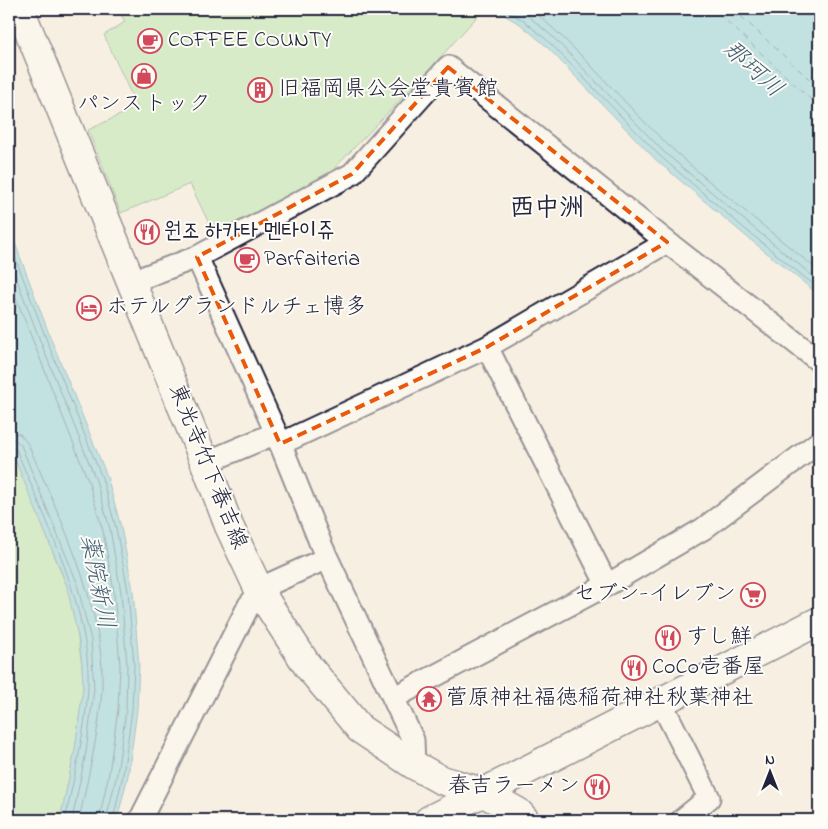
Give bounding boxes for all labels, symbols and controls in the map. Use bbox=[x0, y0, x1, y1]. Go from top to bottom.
place label: COFFEE COUNTY bbox=[168, 25, 331, 57]
cafe icon: COFFEE COUNTY bbox=[137, 28, 163, 54]
water label: 那珂川 bbox=[714, 33, 790, 107]
shop icon: パンストック bbox=[131, 63, 157, 89]
place label: 旧福岡県公会堂貴賓館 bbox=[278, 74, 498, 106]
building icon: 旧福岡県公会堂貴賓館 bbox=[247, 77, 273, 103]
place label: パンストック bbox=[77, 89, 211, 121]
district label: 西中洲 bbox=[509, 191, 585, 227]
place label: 원조 하카타 멘타이쥬 bbox=[164, 216, 334, 248]
restaurant icon: 원조 하카타 멘타이쥬 bbox=[134, 219, 160, 245]
place label: Parfaiteria bbox=[264, 244, 360, 276]
cafe icon: Parfaiteria bbox=[234, 247, 260, 273]
place label: ホテルグランドルチェ博多 bbox=[106, 292, 367, 324]
hotel icon: ホテルグランドルチェ博多 bbox=[76, 295, 102, 321]
street label: 東光寺竹下春吉線 bbox=[159, 379, 255, 555]
water label: 薬院新川 bbox=[70, 532, 122, 632]
place label: セブン-イレブン bbox=[574, 579, 736, 611]
supermarket icon: セブン-イレブン bbox=[740, 582, 766, 608]
place label: すし鮮 bbox=[686, 622, 752, 654]
restaurant icon: すし鮮 bbox=[655, 625, 681, 651]
place label: CoCo壱番屋 bbox=[652, 652, 765, 684]
restaurant icon: CoCo壱番屋 bbox=[621, 655, 647, 681]
place label: 菅原神社福徳稲荷神社秋葉神社 bbox=[446, 683, 754, 715]
temple icon: 菅原神社福徳稲荷神社秋葉神社 bbox=[416, 686, 442, 712]
north arrow bbox=[746, 746, 796, 796]
text: N bbox=[765, 750, 775, 771]
place label: 春吉ラーメン bbox=[448, 771, 580, 803]
restaurant icon: 春吉ラーメン bbox=[584, 774, 610, 800]

